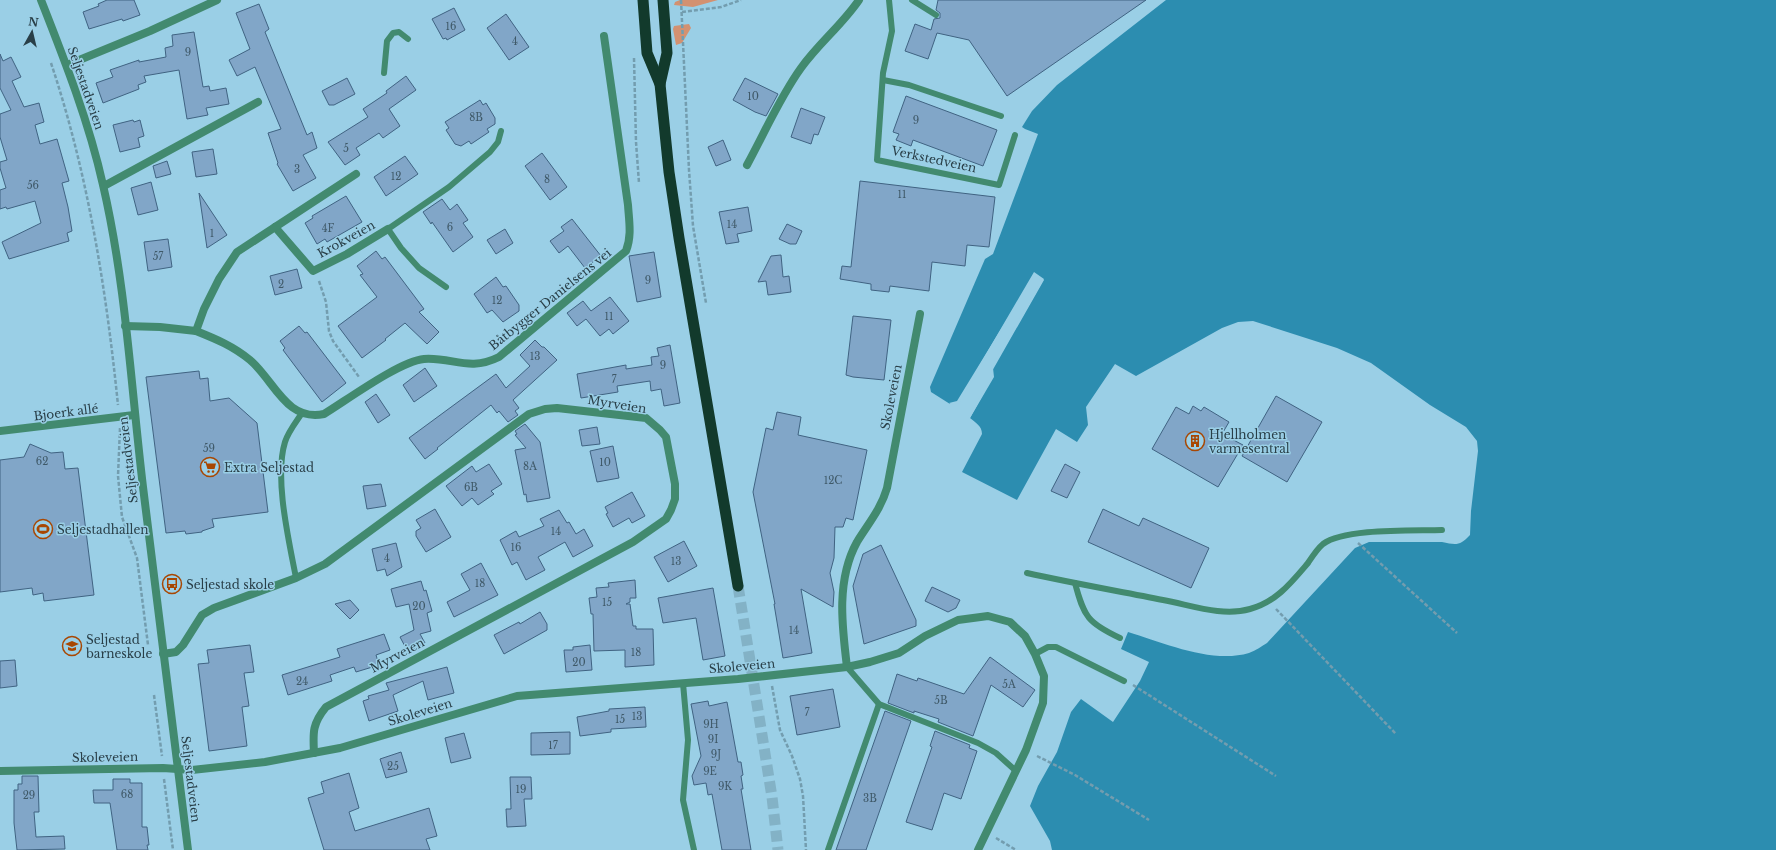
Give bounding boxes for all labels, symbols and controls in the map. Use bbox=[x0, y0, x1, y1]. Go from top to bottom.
north arrow bbox=[12, 12, 52, 52]
text: N bbox=[27, 14, 40, 30]
house number: 16 bbox=[446, 20, 456, 33]
house number: 4 bbox=[512, 35, 518, 48]
street label: Seljestadveien bbox=[65, 44, 107, 132]
house number: 9 bbox=[185, 46, 191, 59]
house number: 10 bbox=[747, 90, 759, 103]
house number: 8B bbox=[469, 111, 483, 124]
house number: 9 bbox=[913, 114, 919, 127]
house number: 5 bbox=[343, 142, 349, 155]
street label: Verkstedveien bbox=[889, 142, 978, 175]
house number: 3 bbox=[294, 163, 300, 176]
house number: 12 bbox=[391, 170, 401, 183]
house number: 8 bbox=[544, 173, 550, 186]
house number: 56 bbox=[27, 179, 39, 192]
house number: 11 bbox=[898, 188, 906, 201]
street label: Krokveien bbox=[315, 217, 377, 261]
house number: 14 bbox=[727, 218, 737, 231]
house number: 6 bbox=[447, 221, 453, 234]
house number: 4F bbox=[322, 222, 335, 235]
house number: 1 bbox=[210, 227, 214, 240]
street label: Båtbygger Danielsens vei bbox=[486, 245, 614, 353]
house number: 57 bbox=[153, 250, 164, 263]
house number: 9 bbox=[645, 274, 651, 287]
house number: 2 bbox=[278, 278, 284, 291]
house number: 12 bbox=[492, 294, 502, 307]
house number: 11 bbox=[605, 310, 613, 323]
house number: 13 bbox=[530, 350, 540, 363]
house number: 9 bbox=[660, 359, 666, 372]
street label: Skoleveien bbox=[877, 363, 905, 431]
house number: 7 bbox=[611, 373, 617, 386]
street label: Myrveien bbox=[587, 392, 647, 416]
street label: Bjoerk allé bbox=[33, 401, 99, 423]
street label: Seljestadveien bbox=[115, 416, 141, 504]
place label: Hjellholmen varmesentral bbox=[1209, 427, 1290, 456]
building icon: Hjellholmen varmesentral bbox=[1184, 430, 1206, 452]
house number: 59 bbox=[203, 442, 215, 455]
house number: 62 bbox=[36, 455, 48, 468]
supermarket icon: Extra Seljestad bbox=[199, 456, 221, 478]
house number: 10 bbox=[599, 456, 611, 469]
place label: Extra Seljestad bbox=[224, 460, 314, 475]
house number: 8A bbox=[523, 460, 537, 473]
house number: 12C bbox=[824, 474, 842, 487]
house number: 6B bbox=[464, 481, 478, 494]
sports icon: Seljestadhallen bbox=[32, 518, 54, 540]
place label: Seljestadhallen bbox=[57, 522, 149, 537]
house number: 14 bbox=[551, 525, 561, 538]
house number: 16 bbox=[511, 541, 521, 554]
house number: 4 bbox=[384, 552, 390, 565]
house number: 13 bbox=[671, 555, 681, 568]
bus stop icon: Seljestad skole bbox=[161, 573, 183, 595]
place label: Seljestad skole bbox=[186, 577, 274, 592]
house number: 18 bbox=[475, 577, 485, 590]
house number: 15 bbox=[602, 596, 612, 609]
house number: 20 bbox=[412, 600, 426, 613]
house number: 14 bbox=[789, 624, 799, 637]
place label: Seljestad barneskole bbox=[85, 632, 153, 661]
street label: Myrveien bbox=[367, 634, 427, 676]
school or university icon: Seljestad barneskole bbox=[61, 635, 83, 657]
house number: 18 bbox=[631, 646, 641, 659]
house number: 20 bbox=[572, 656, 586, 669]
street label: Skoleveien bbox=[708, 656, 776, 676]
house number: 24 bbox=[296, 675, 308, 688]
house number: 5A bbox=[1002, 678, 1016, 691]
house number: 5B bbox=[934, 694, 948, 707]
street label: Skoleveien bbox=[386, 695, 454, 729]
house number: 7 bbox=[804, 706, 810, 719]
house number: 13 bbox=[632, 710, 642, 723]
house number: 15 bbox=[615, 713, 625, 726]
house number: 9H bbox=[703, 718, 719, 731]
house number: 9I bbox=[708, 733, 718, 746]
street label: Seljestadveien bbox=[178, 735, 204, 823]
house number: 17 bbox=[548, 739, 559, 752]
house number: 9J bbox=[711, 748, 721, 761]
street label: Skoleveien bbox=[72, 749, 138, 765]
house number: 25 bbox=[387, 760, 399, 773]
house number: 9E bbox=[703, 765, 717, 778]
house number: 9K bbox=[718, 780, 732, 793]
house number: 19 bbox=[516, 783, 526, 796]
house number: 68 bbox=[121, 788, 133, 801]
house number: 29 bbox=[23, 789, 35, 802]
house number: 3B bbox=[863, 792, 877, 805]

